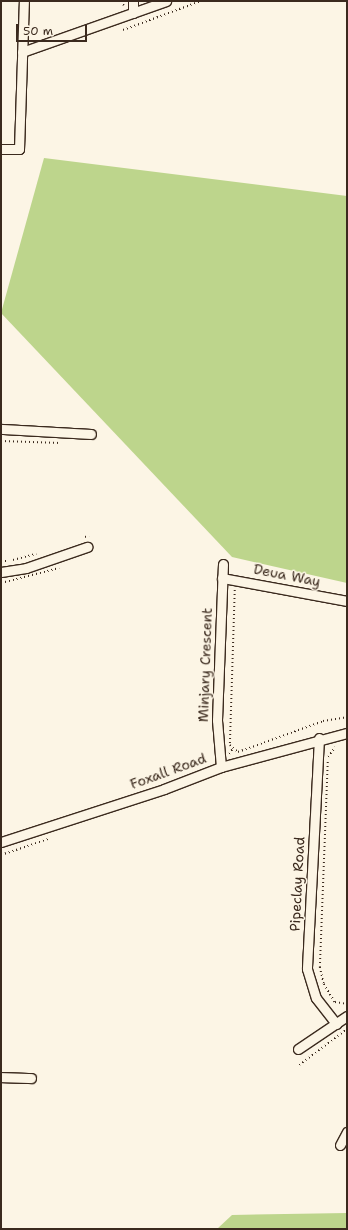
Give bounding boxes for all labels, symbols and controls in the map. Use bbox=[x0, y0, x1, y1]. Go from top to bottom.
scale bar bbox=[18, 16, 89, 42]
text: 50 m bbox=[23, 23, 53, 39]
street label: Deua Way bbox=[252, 560, 322, 590]
street label: Minjary Crescent bbox=[195, 608, 215, 722]
street label: Foxall Road bbox=[128, 749, 208, 793]
street label: Pipeclay Road bbox=[286, 836, 308, 932]

